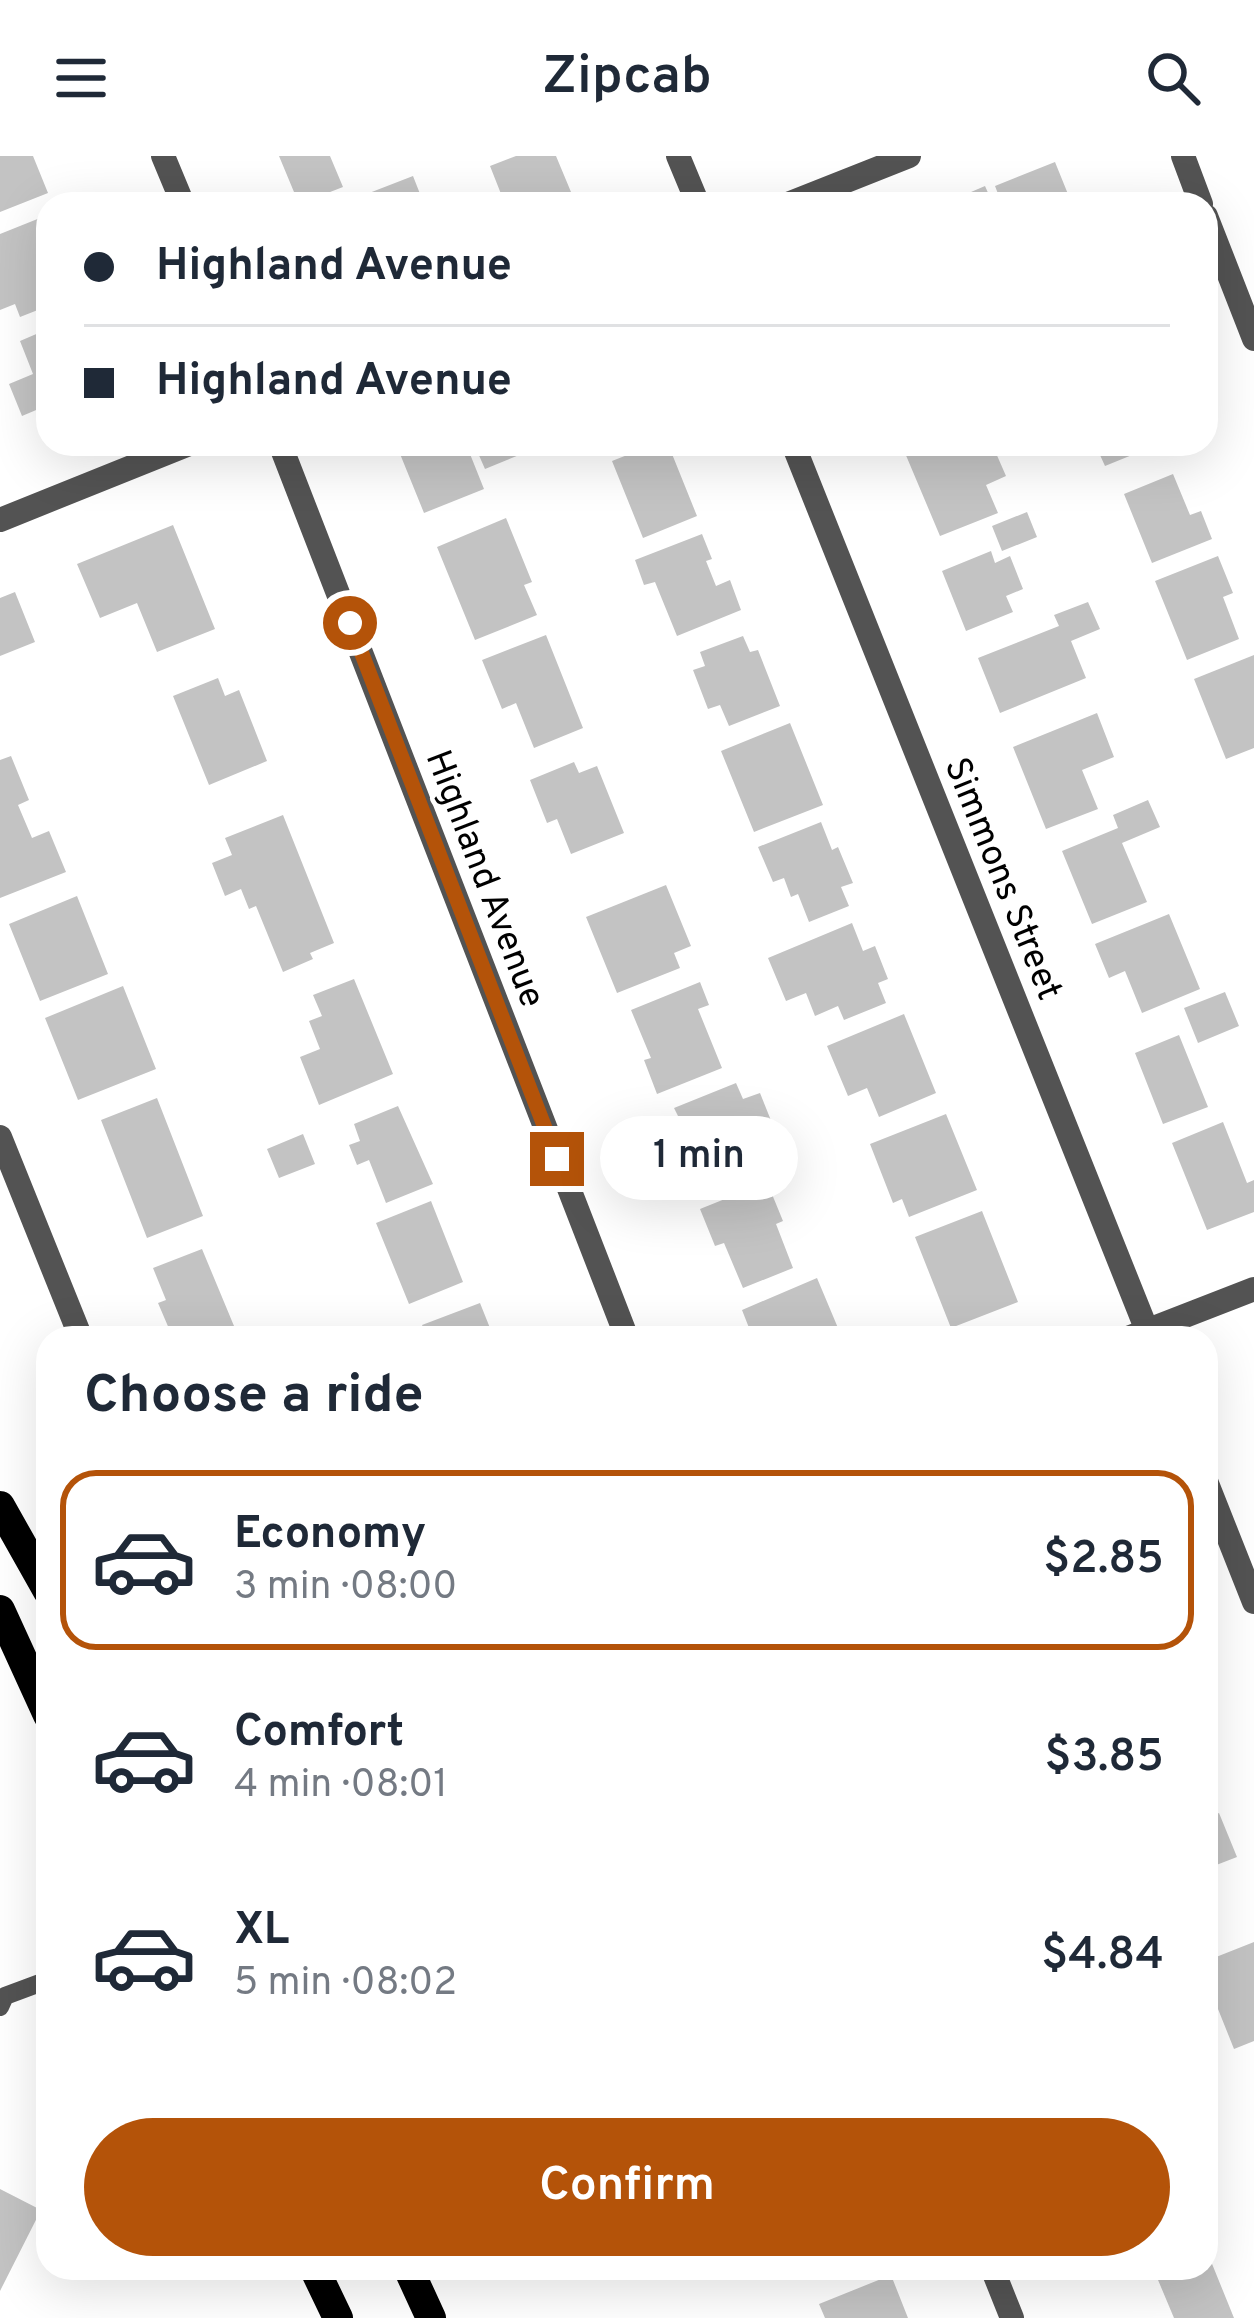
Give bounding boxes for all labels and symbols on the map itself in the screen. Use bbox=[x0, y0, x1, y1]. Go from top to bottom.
route start bbox=[323, 596, 377, 650]
street label: Highland Avenue bbox=[413, 744, 553, 1015]
street label: Simmons Street bbox=[932, 752, 1071, 1007]
callout: 1 min bbox=[599, 1117, 797, 1201]
route end bbox=[530, 1132, 584, 1186]

